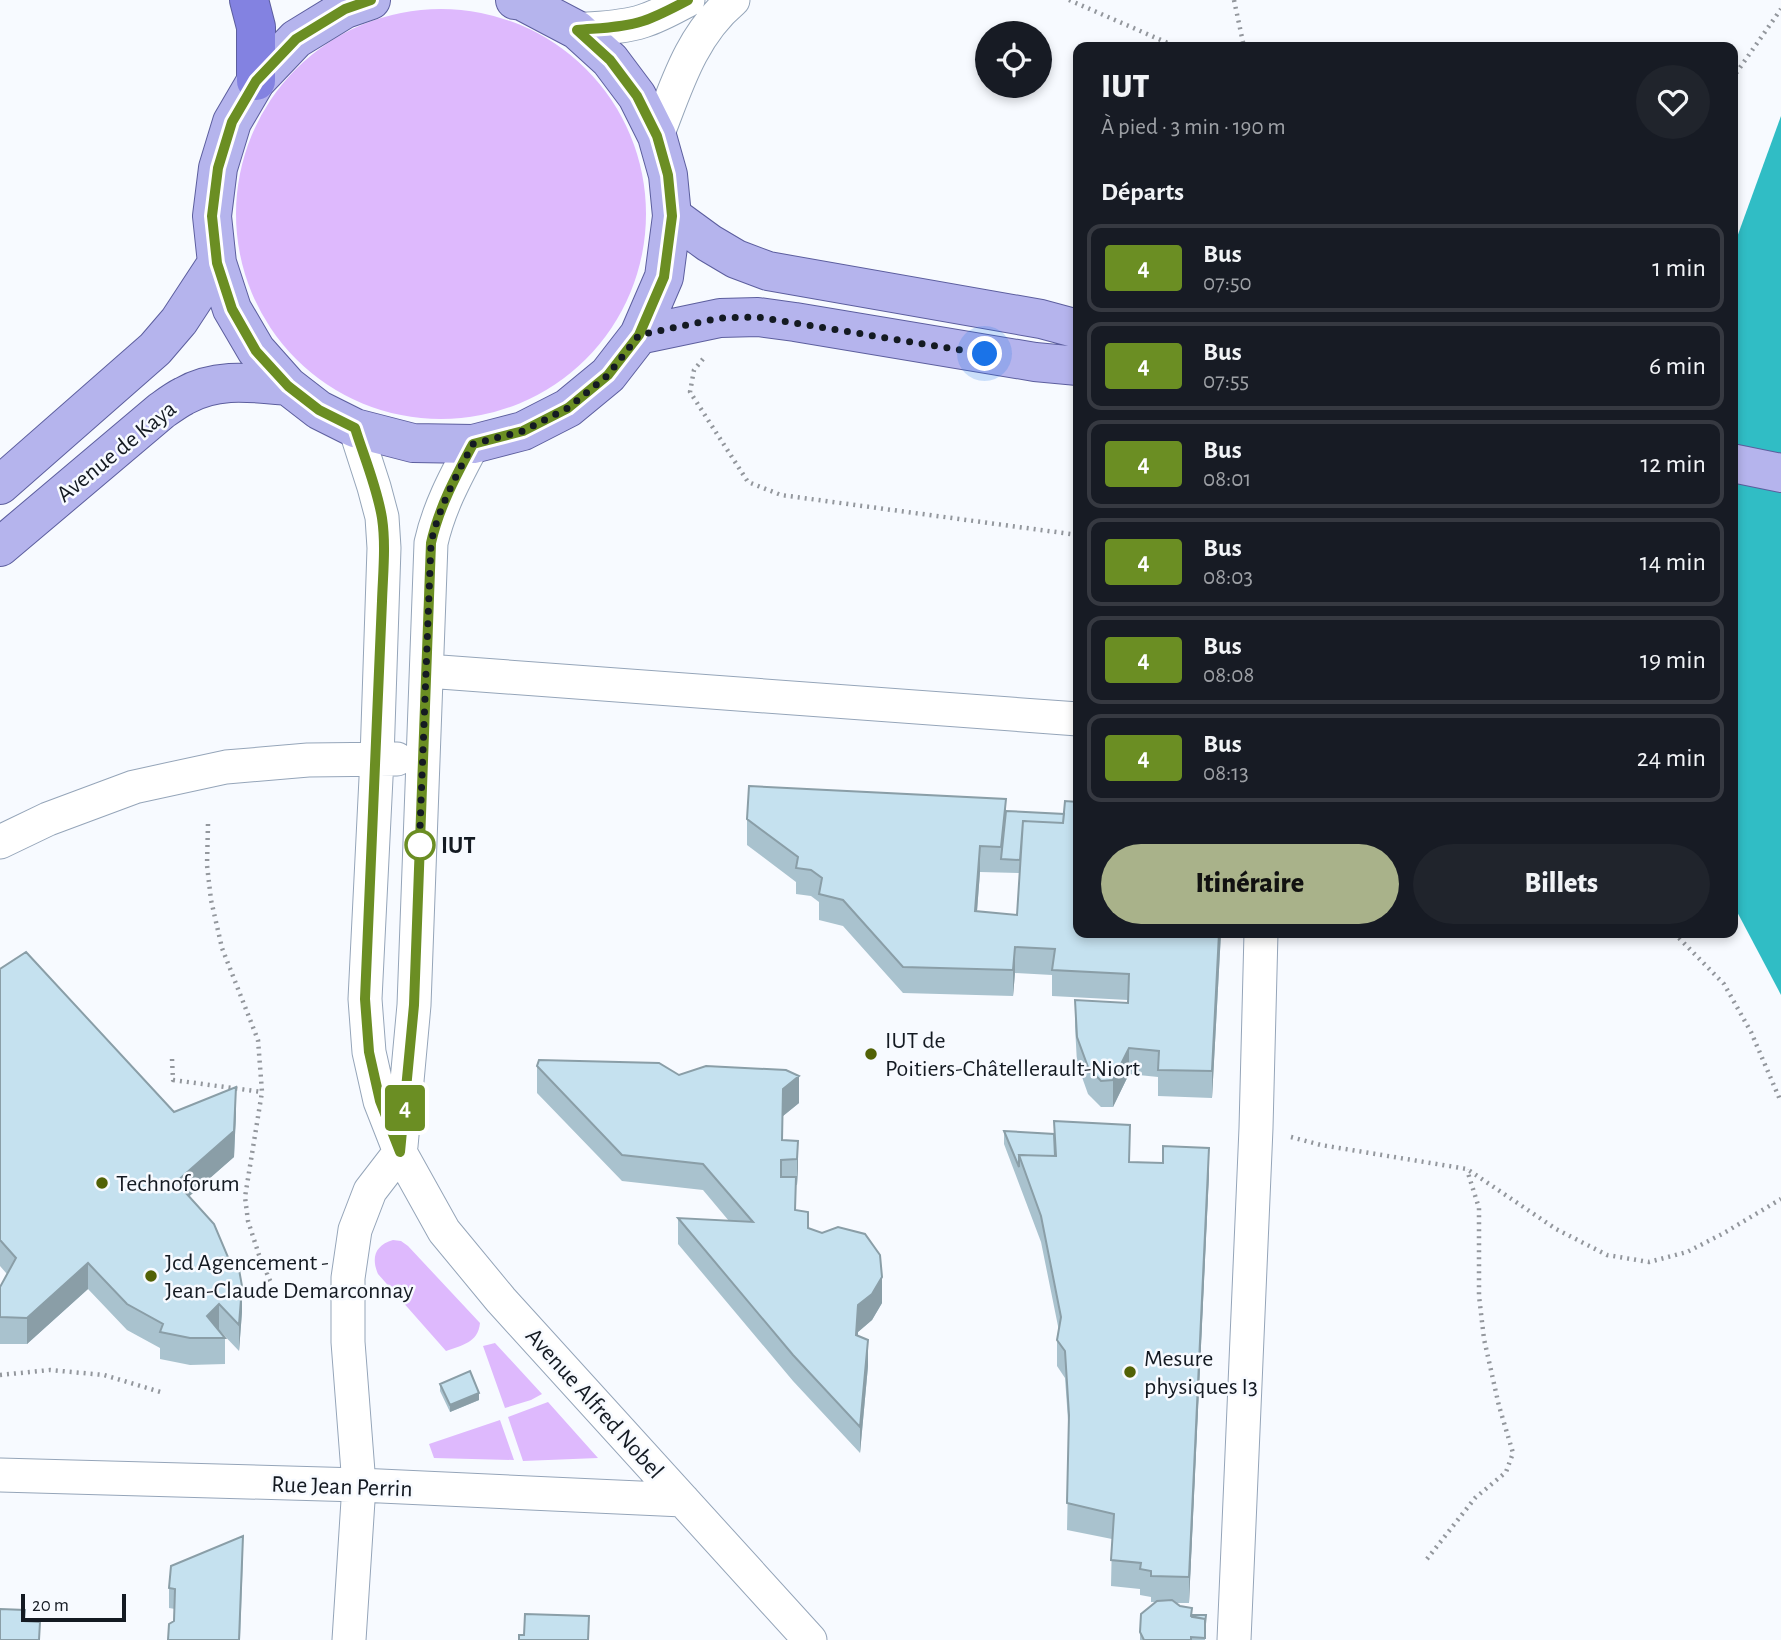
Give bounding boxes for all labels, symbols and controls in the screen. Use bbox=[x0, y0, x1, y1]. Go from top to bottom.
map controls bbox=[975, 21, 1052, 98]
button: locate bbox=[975, 21, 1052, 98]
button: heart bbox=[1636, 65, 1710, 139]
text: IUT bbox=[1101, 71, 1149, 104]
text: À pied · 3 min · 190 m bbox=[1101, 116, 1286, 139]
text: Départs bbox=[1101, 179, 1184, 205]
text: Bus bbox=[1203, 241, 1242, 267]
text: 1 min bbox=[1652, 255, 1706, 281]
text: 4 bbox=[1137, 256, 1150, 280]
text: 07:50 bbox=[1203, 272, 1252, 295]
your location bbox=[967, 336, 1002, 371]
text: Bus bbox=[1203, 339, 1242, 365]
text: 6 min bbox=[1649, 353, 1706, 379]
text: 4 bbox=[1137, 354, 1150, 378]
text: 07:55 bbox=[1203, 370, 1249, 393]
street label: Avenue de Kaya bbox=[52, 397, 181, 507]
text: Bus bbox=[1203, 437, 1242, 463]
text: 12 min bbox=[1640, 451, 1706, 477]
text: 4 bbox=[1137, 452, 1150, 476]
text: 08:01 bbox=[1203, 468, 1251, 491]
text: Bus bbox=[1203, 535, 1242, 561]
text: 14 min bbox=[1640, 549, 1706, 575]
text: 4 bbox=[1137, 550, 1150, 574]
text: 08:03 bbox=[1203, 566, 1253, 589]
text: Bus bbox=[1203, 633, 1242, 659]
text: 19 min bbox=[1640, 647, 1706, 673]
text: 4 bbox=[1137, 648, 1150, 672]
text: 08:08 bbox=[1203, 664, 1254, 687]
text: Bus bbox=[1203, 731, 1242, 757]
text: 24 min bbox=[1637, 745, 1706, 771]
text: 4 bbox=[1137, 746, 1150, 770]
text: 08:13 bbox=[1203, 762, 1249, 785]
marker: IUT bbox=[405, 830, 435, 860]
place label: IUT bbox=[441, 834, 475, 858]
button: Itinéraire bbox=[1101, 844, 1399, 924]
button: Billets bbox=[1413, 844, 1710, 924]
place label: IUT de Poitiers-Châtellerault-Niort bbox=[885, 1029, 1140, 1081]
marker: IUT de Poitiers-Châtellerault-Niort bbox=[863, 1046, 879, 1062]
line badge: 4 bbox=[382, 1085, 428, 1131]
text: 4 bbox=[399, 1096, 411, 1120]
place label: Technoforum bbox=[116, 1172, 240, 1196]
marker: Technoforum bbox=[94, 1175, 110, 1191]
place label: Jcd Agencement - Jean-Claude Demarconnay bbox=[165, 1251, 413, 1303]
marker: Jcd Agencement - Jean-Claude Demarconnay bbox=[143, 1268, 159, 1284]
street label: Avenue Alfred Nobel bbox=[521, 1324, 668, 1483]
place label: Mesure physiques I3 bbox=[1144, 1347, 1258, 1399]
marker: Mesure physiques I3 bbox=[1122, 1364, 1138, 1380]
street label: Rue Jean Perrin bbox=[271, 1473, 413, 1501]
scale bar bbox=[21, 1591, 126, 1623]
text: 20 m bbox=[32, 1596, 69, 1615]

